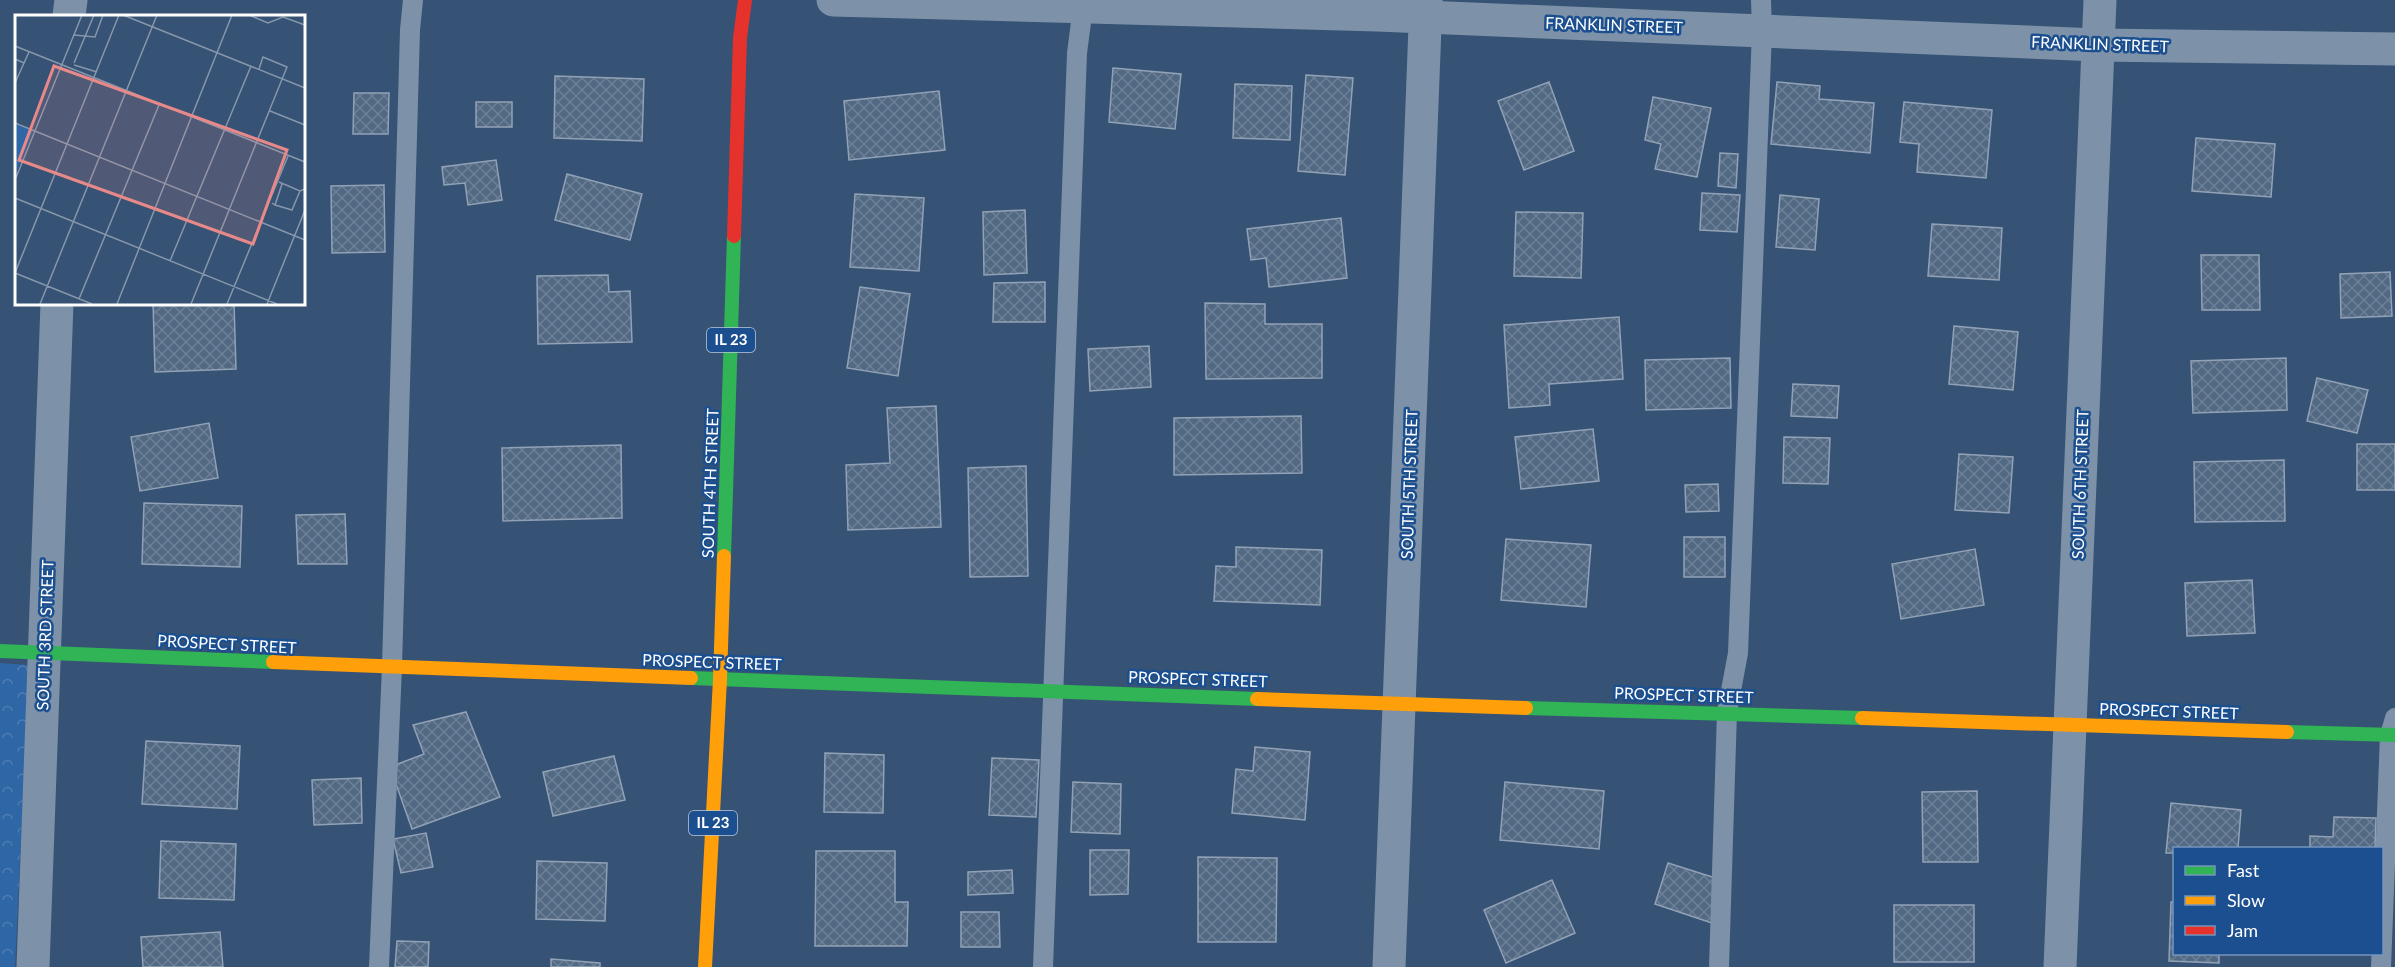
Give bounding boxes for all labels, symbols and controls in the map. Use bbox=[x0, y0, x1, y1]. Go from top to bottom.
street label: FRANKLIN STREET bbox=[1545, 13, 1684, 36]
inset map bbox=[15, 15, 304, 304]
street label: FRANKLIN STREET bbox=[2031, 32, 2170, 55]
road number: IL 23 bbox=[707, 328, 755, 352]
street label: SOUTH 4TH STREET bbox=[697, 407, 722, 558]
street label: SOUTH 5TH STREET bbox=[1396, 408, 1421, 559]
street label: SOUTH 6TH STREET bbox=[2067, 408, 2092, 559]
street label: SOUTH 3RD STREET bbox=[32, 559, 57, 711]
street label: PROSPECT STREET bbox=[157, 630, 298, 657]
street label: PROSPECT STREET bbox=[642, 650, 783, 673]
street label: PROSPECT STREET bbox=[1128, 667, 1269, 690]
street label: PROSPECT STREET bbox=[1614, 683, 1755, 706]
street label: PROSPECT STREET bbox=[2099, 699, 2240, 722]
road number: IL 23 bbox=[689, 811, 737, 835]
legend bbox=[2173, 847, 2383, 955]
text: Fast bbox=[2227, 859, 2260, 881]
text: Slow bbox=[2227, 889, 2265, 911]
text: Jam bbox=[2227, 919, 2258, 941]

